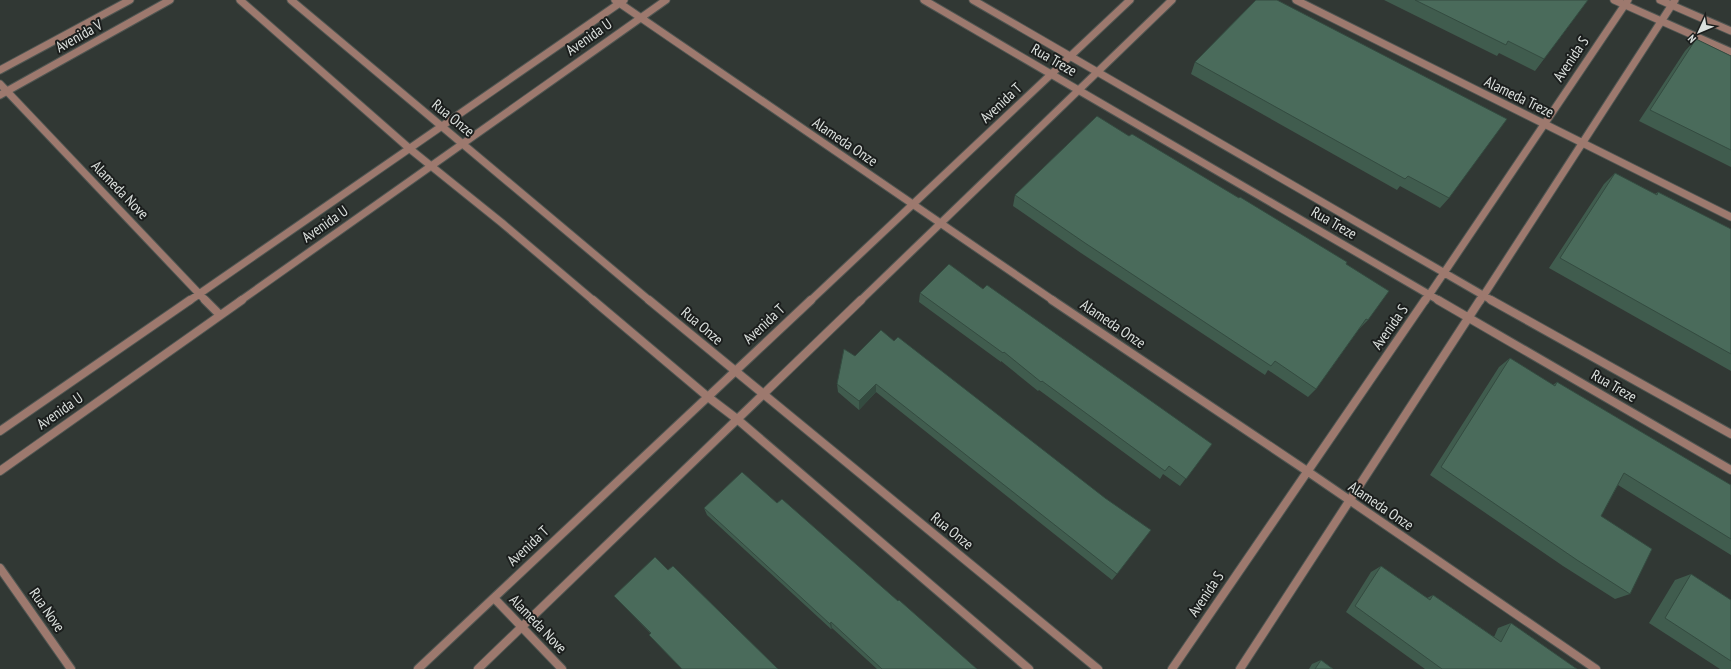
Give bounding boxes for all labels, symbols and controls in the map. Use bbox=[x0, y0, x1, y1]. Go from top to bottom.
north arrow bbox=[1679, 12, 1719, 52]
street label: Avenida U bbox=[562, 14, 615, 59]
street label: Avenida V bbox=[52, 15, 106, 56]
street label: Avenida S bbox=[1549, 32, 1593, 85]
text: N bbox=[1685, 32, 1699, 46]
street label: Rua Treze bbox=[1028, 39, 1080, 80]
street label: Alameda Treze bbox=[1481, 72, 1557, 122]
street label: Avenida T bbox=[976, 78, 1026, 127]
street label: Rua Onze bbox=[428, 95, 478, 140]
street label: Alameda Onze bbox=[809, 113, 881, 170]
street label: Alameda Nove bbox=[88, 156, 153, 223]
street label: Avenida U bbox=[298, 201, 351, 246]
street label: Rua Treze bbox=[1308, 202, 1360, 243]
street label: Alameda Onze bbox=[1077, 295, 1149, 352]
street label: Avenida T bbox=[739, 299, 789, 348]
street label: Avenida S bbox=[1367, 301, 1412, 353]
street label: Rua Onze bbox=[677, 303, 727, 349]
street label: Rua Treze bbox=[1588, 365, 1640, 406]
street label: Avenida U bbox=[33, 388, 86, 433]
street label: Alameda Onze bbox=[1345, 477, 1417, 534]
street label: Rua Onze bbox=[927, 508, 977, 553]
street label: Avenida T bbox=[503, 521, 553, 570]
street label: Avenida S bbox=[1184, 567, 1228, 620]
street label: Rua Nove bbox=[25, 584, 69, 635]
street label: Alameda Nove bbox=[506, 590, 571, 657]

